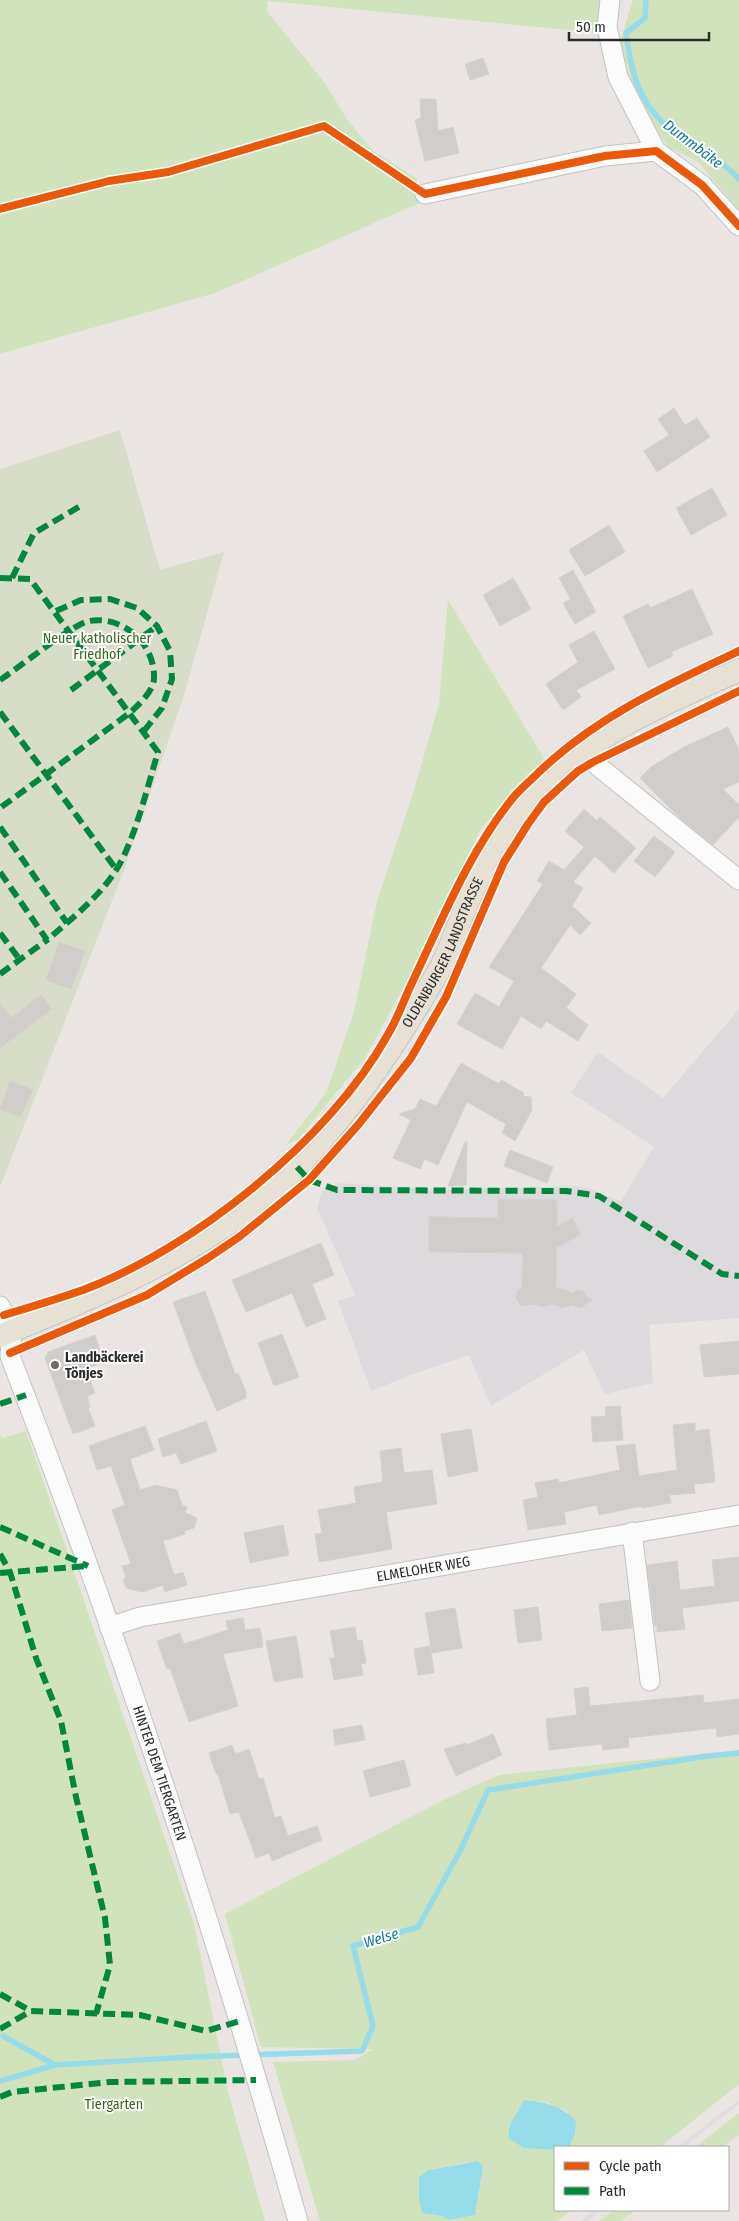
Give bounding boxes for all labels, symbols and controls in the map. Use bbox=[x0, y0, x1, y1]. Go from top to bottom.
scale bar bbox=[569, 10, 709, 42]
text: 50 m bbox=[576, 18, 606, 36]
water label: Dummbäke bbox=[660, 116, 726, 172]
park label: Neuer katholischer Friedhof bbox=[43, 630, 151, 663]
street label: OLDENBURGER LANDSTRASSE bbox=[398, 874, 487, 1031]
place label: Landbäckerei Tönjes bbox=[65, 1349, 144, 1382]
marker: Landbäckerei Tönjes bbox=[49, 1359, 61, 1371]
street label: ELMELOHER WEG bbox=[375, 1552, 471, 1585]
street label: HINTER DEM TIERGARTEN bbox=[129, 1703, 190, 1843]
water label: Welse bbox=[361, 1924, 401, 1952]
park label: Tiergarten bbox=[85, 2096, 143, 2113]
legend bbox=[554, 2146, 729, 2211]
text: Cycle path bbox=[599, 2157, 662, 2175]
text: Path bbox=[599, 2182, 626, 2200]

